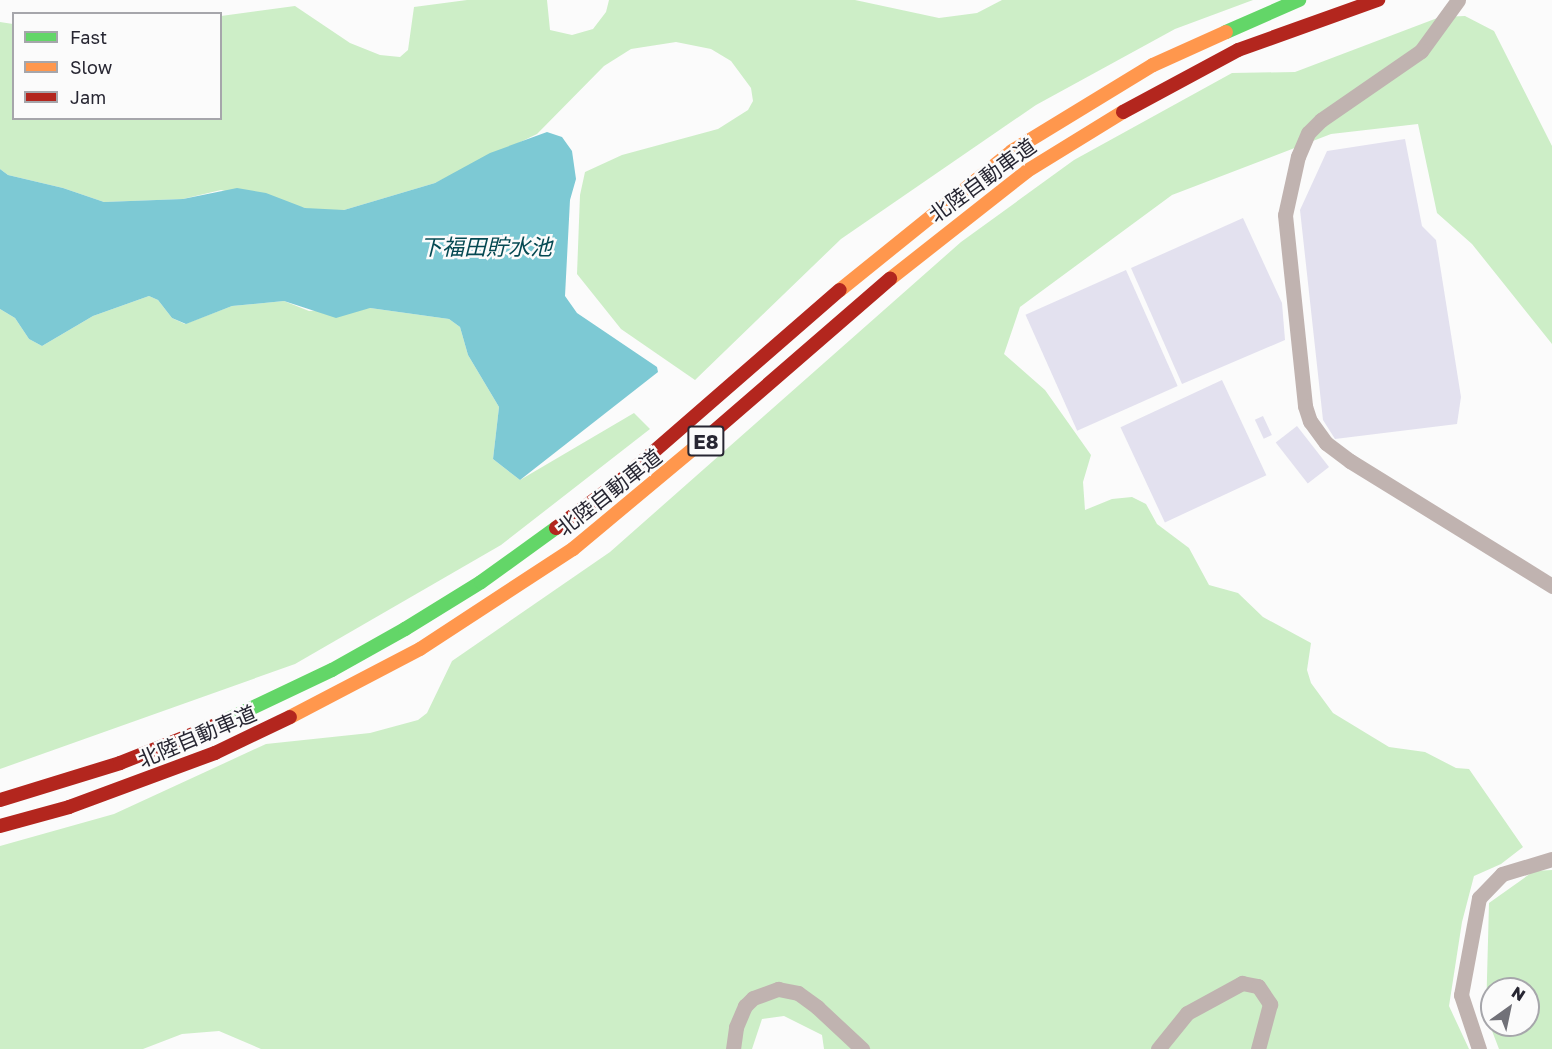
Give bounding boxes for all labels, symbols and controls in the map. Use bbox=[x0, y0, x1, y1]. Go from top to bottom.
legend bbox=[12, 12, 222, 120]
text: Fast bbox=[70, 26, 107, 48]
text: Slow bbox=[70, 56, 112, 78]
text: Jam bbox=[70, 86, 106, 108]
street label: 北陸自動車道 bbox=[924, 133, 1040, 227]
water label: 下福田貯水池 bbox=[420, 234, 552, 260]
road number: E8 bbox=[686, 424, 726, 458]
street label: 北陸自動車道 bbox=[552, 443, 666, 541]
street label: 北陸自動車道 bbox=[134, 700, 260, 772]
north arrow bbox=[1480, 977, 1540, 1037]
text: N bbox=[1508, 982, 1529, 1005]

